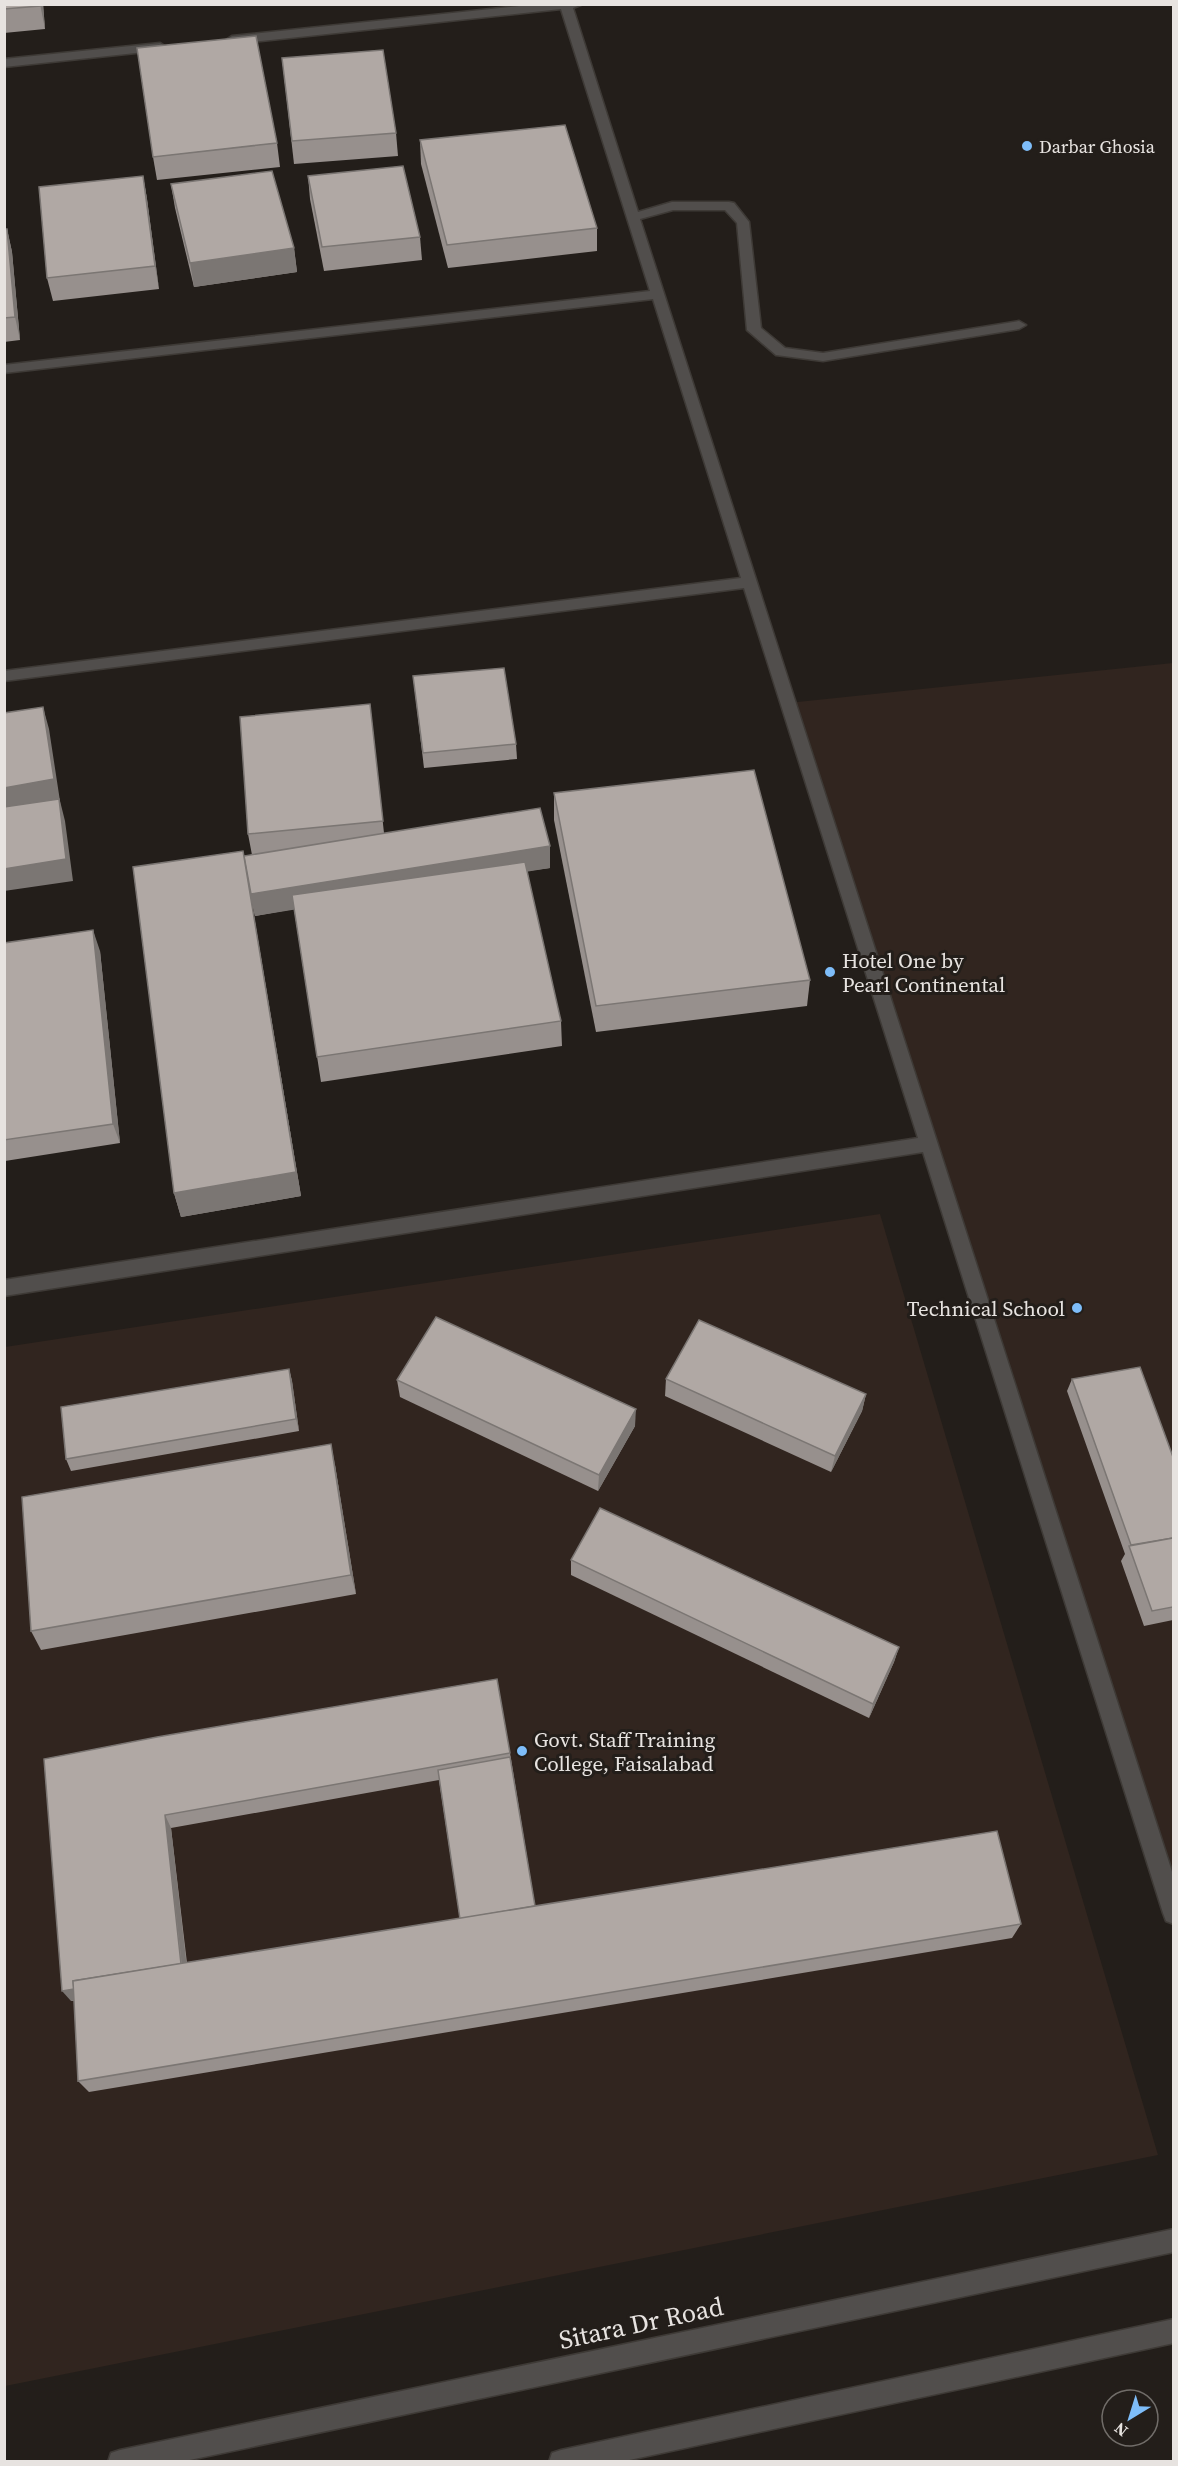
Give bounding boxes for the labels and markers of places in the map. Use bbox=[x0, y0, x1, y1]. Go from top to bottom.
place label: Darbar Ghosia bbox=[1039, 134, 1156, 159]
marker: Darbar Ghosia bbox=[1020, 139, 1034, 153]
place label: Hotel One by Pearl Continental bbox=[842, 946, 1005, 999]
marker: Hotel One by Pearl Continental bbox=[823, 965, 837, 979]
place label: Technical School bbox=[907, 1294, 1065, 1323]
marker: Technical School bbox=[1070, 1301, 1084, 1315]
place label: Govt. Staff Training College, Faisalabad bbox=[534, 1725, 715, 1778]
marker: Govt. Staff Training College, Faisalabad bbox=[515, 1744, 529, 1758]

